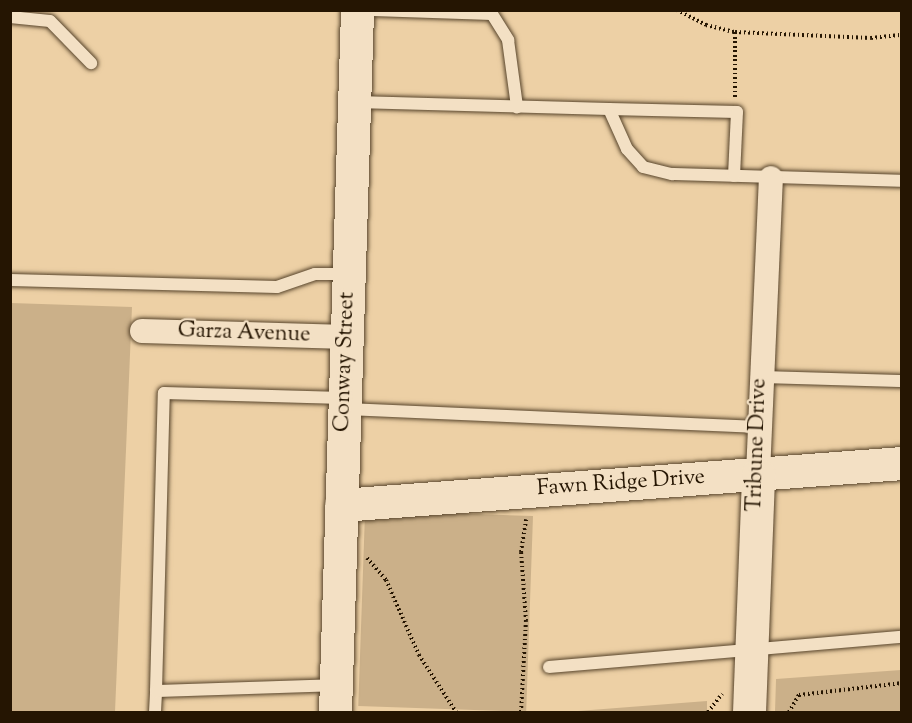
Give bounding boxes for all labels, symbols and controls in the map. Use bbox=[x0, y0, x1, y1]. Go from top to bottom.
street label: Conway Street bbox=[330, 291, 362, 433]
street label: Garza Avenue bbox=[177, 318, 311, 350]
street label: Tribune Drive bbox=[742, 378, 774, 512]
street label: Fawn Ridge Drive bbox=[536, 465, 706, 503]

